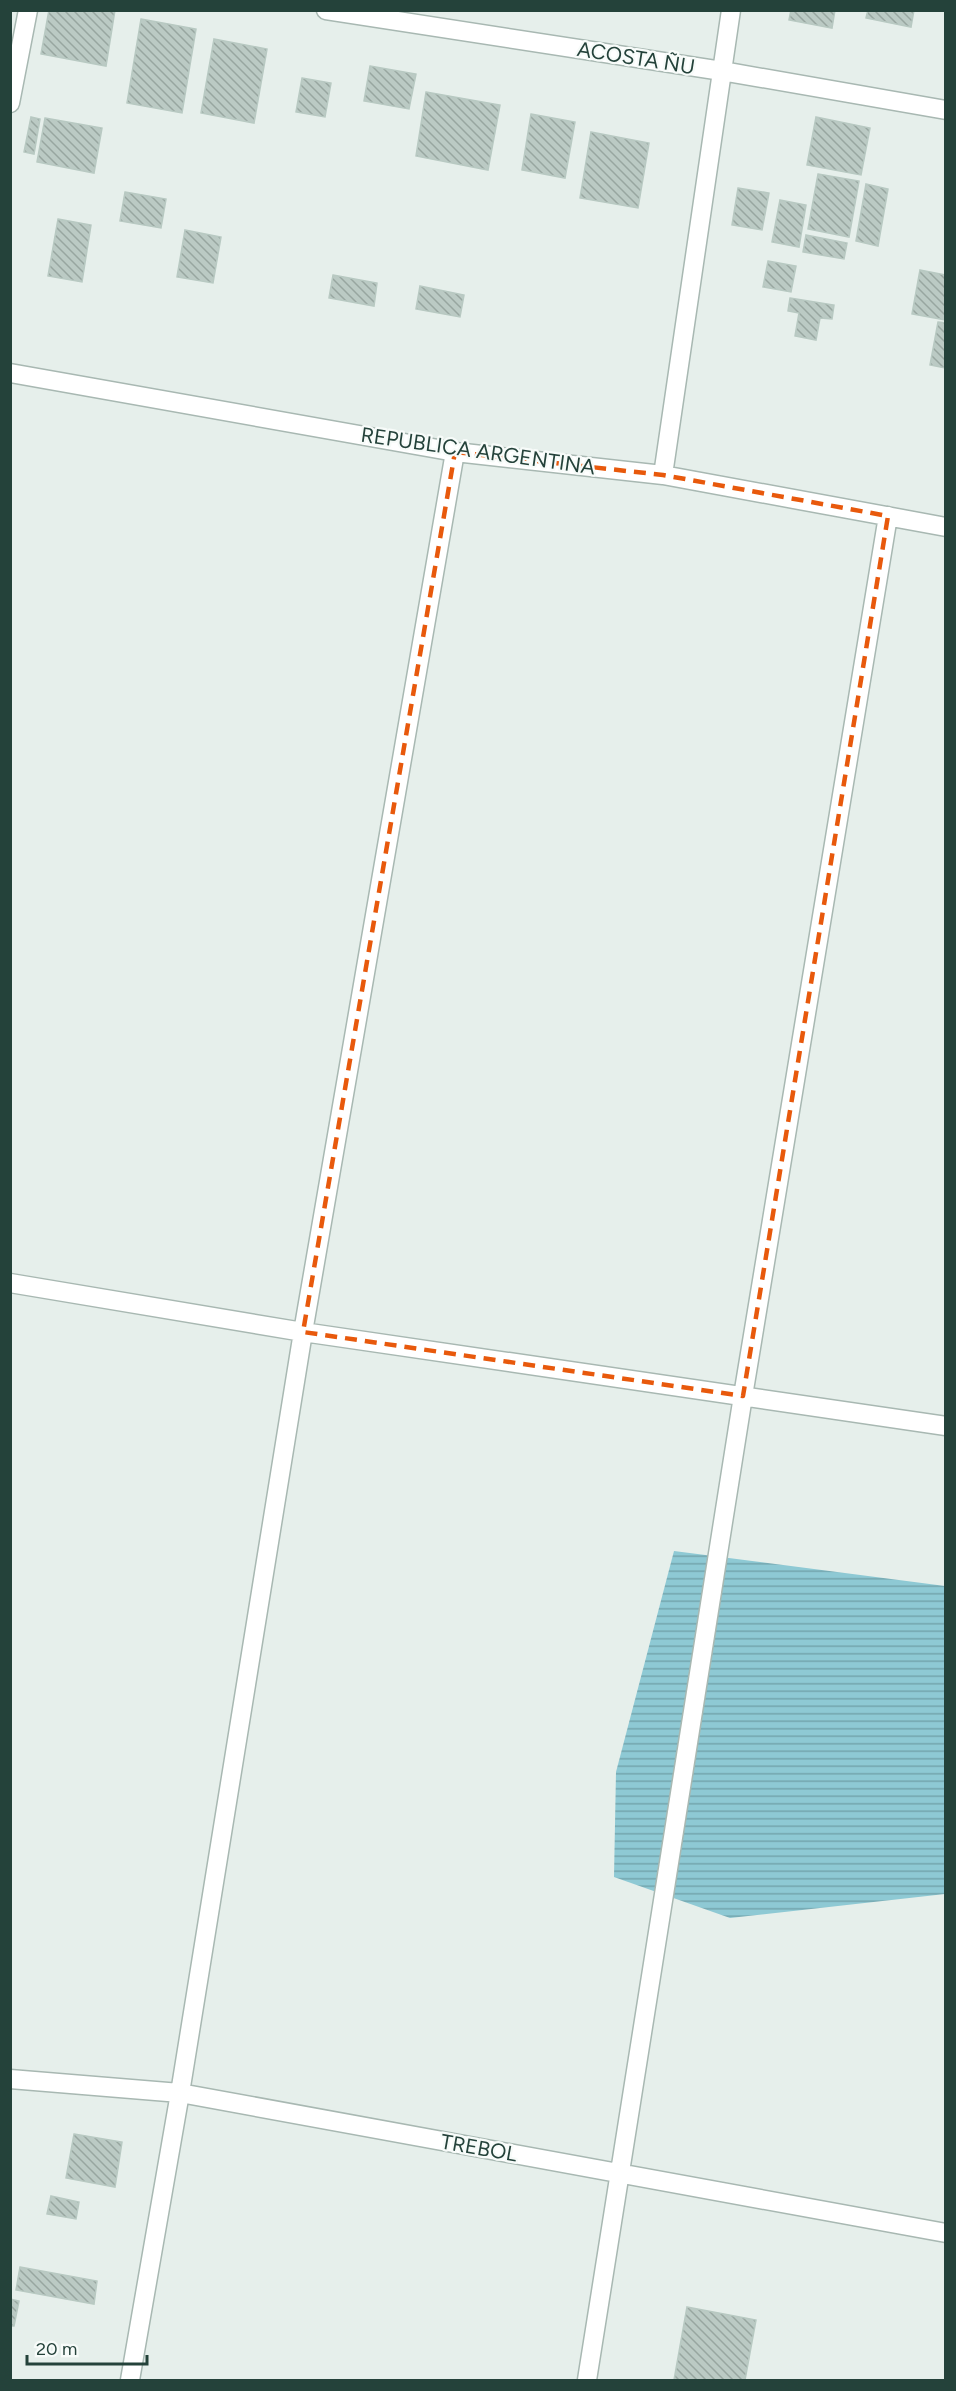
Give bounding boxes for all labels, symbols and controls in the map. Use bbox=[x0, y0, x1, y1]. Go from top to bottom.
street label: ACOSTA ÑU bbox=[575, 36, 697, 79]
street label: REPUBLICA ARGENTINA bbox=[359, 422, 597, 479]
street label: TREBOL bbox=[439, 2128, 519, 2167]
scale bar bbox=[27, 2328, 147, 2366]
text: 20 m bbox=[36, 2338, 77, 2360]

